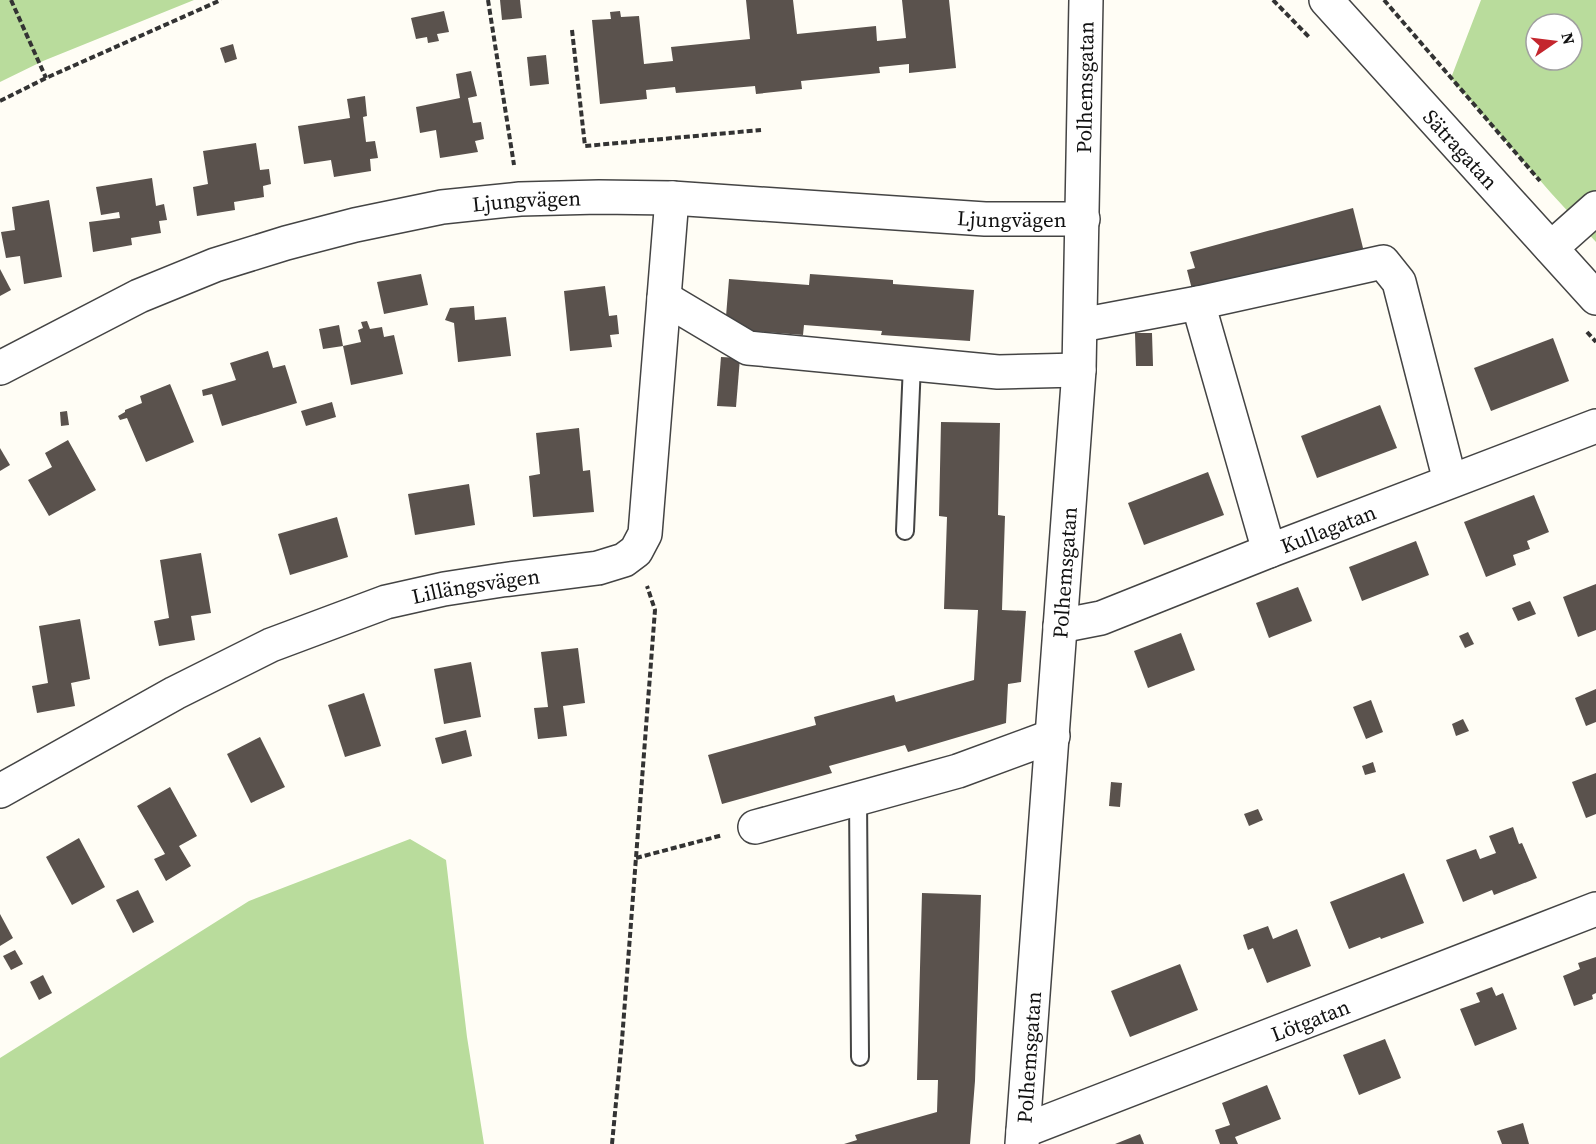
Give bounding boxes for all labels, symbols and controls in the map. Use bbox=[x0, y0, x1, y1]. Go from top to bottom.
north arrow bbox=[1524, 12, 1584, 72]
street label: Polhemsgatan bbox=[1069, 20, 1100, 154]
text: N bbox=[1556, 30, 1581, 47]
street label: Sätragatan bbox=[1417, 103, 1505, 195]
street label: Ljungvägen bbox=[471, 183, 582, 218]
street label: Ljungvägen bbox=[956, 203, 1067, 234]
street label: Kullagatan bbox=[1276, 497, 1380, 560]
street label: Polhemsgatan bbox=[1045, 505, 1083, 640]
street label: Lillängsvägen bbox=[409, 561, 542, 610]
street label: Polhemsgatan bbox=[1009, 990, 1048, 1124]
street label: Lötgatan bbox=[1267, 991, 1354, 1048]

